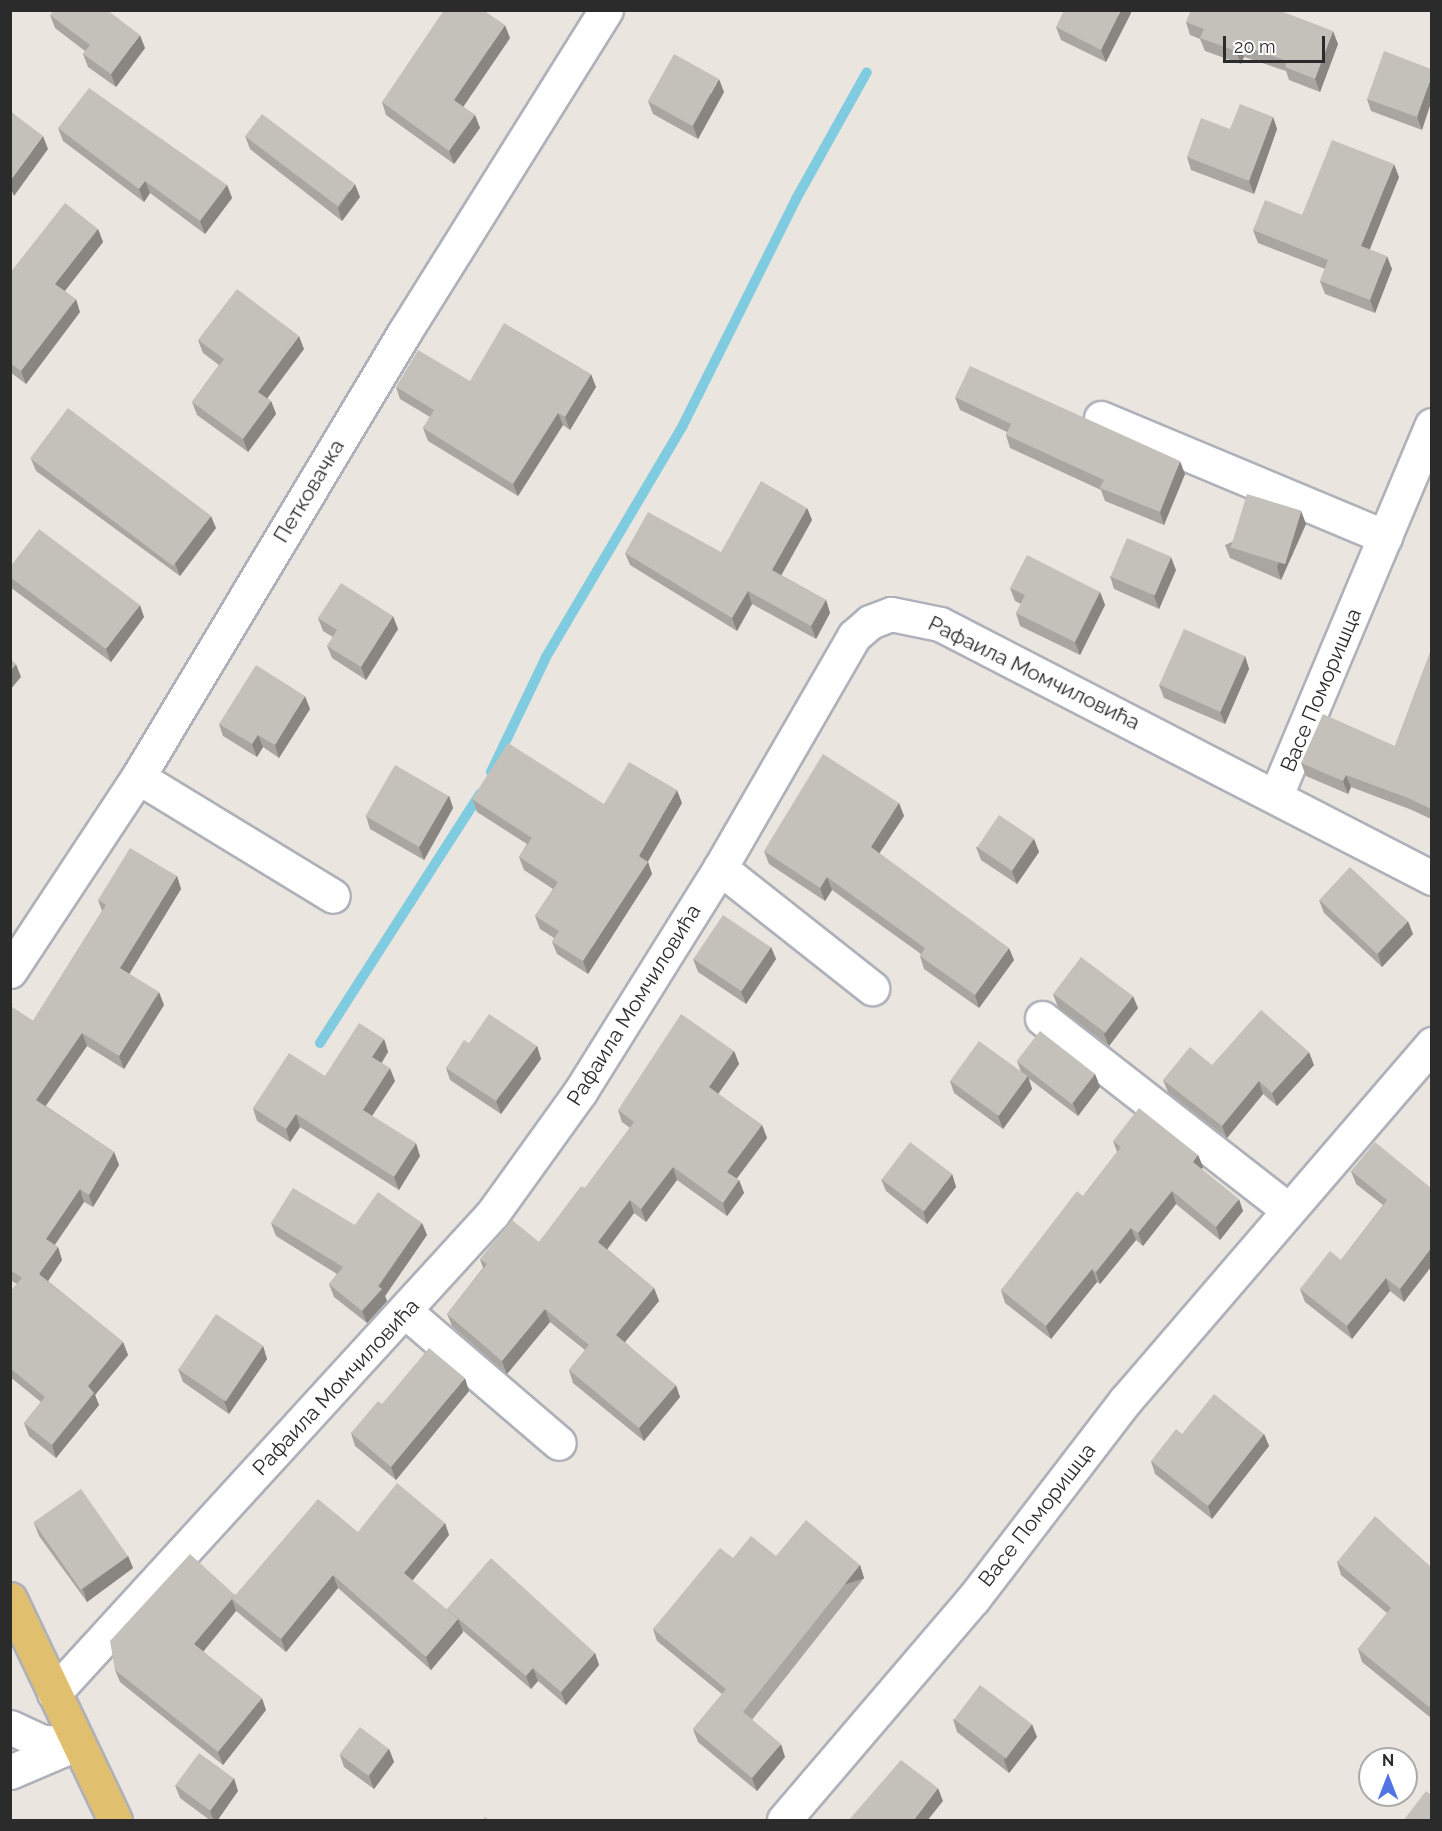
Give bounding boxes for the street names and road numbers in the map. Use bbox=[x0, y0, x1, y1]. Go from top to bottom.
street label: Петковачка bbox=[268, 435, 350, 547]
street label: Васе Поморишца bbox=[1275, 605, 1367, 775]
street label: Рафаила Момчиловића bbox=[924, 611, 1144, 735]
street label: Рафаила Момчиловића bbox=[562, 900, 706, 1110]
street label: Рафаила Момчиловића bbox=[248, 1293, 424, 1481]
street label: Васе Поморишца bbox=[973, 1438, 1101, 1592]

